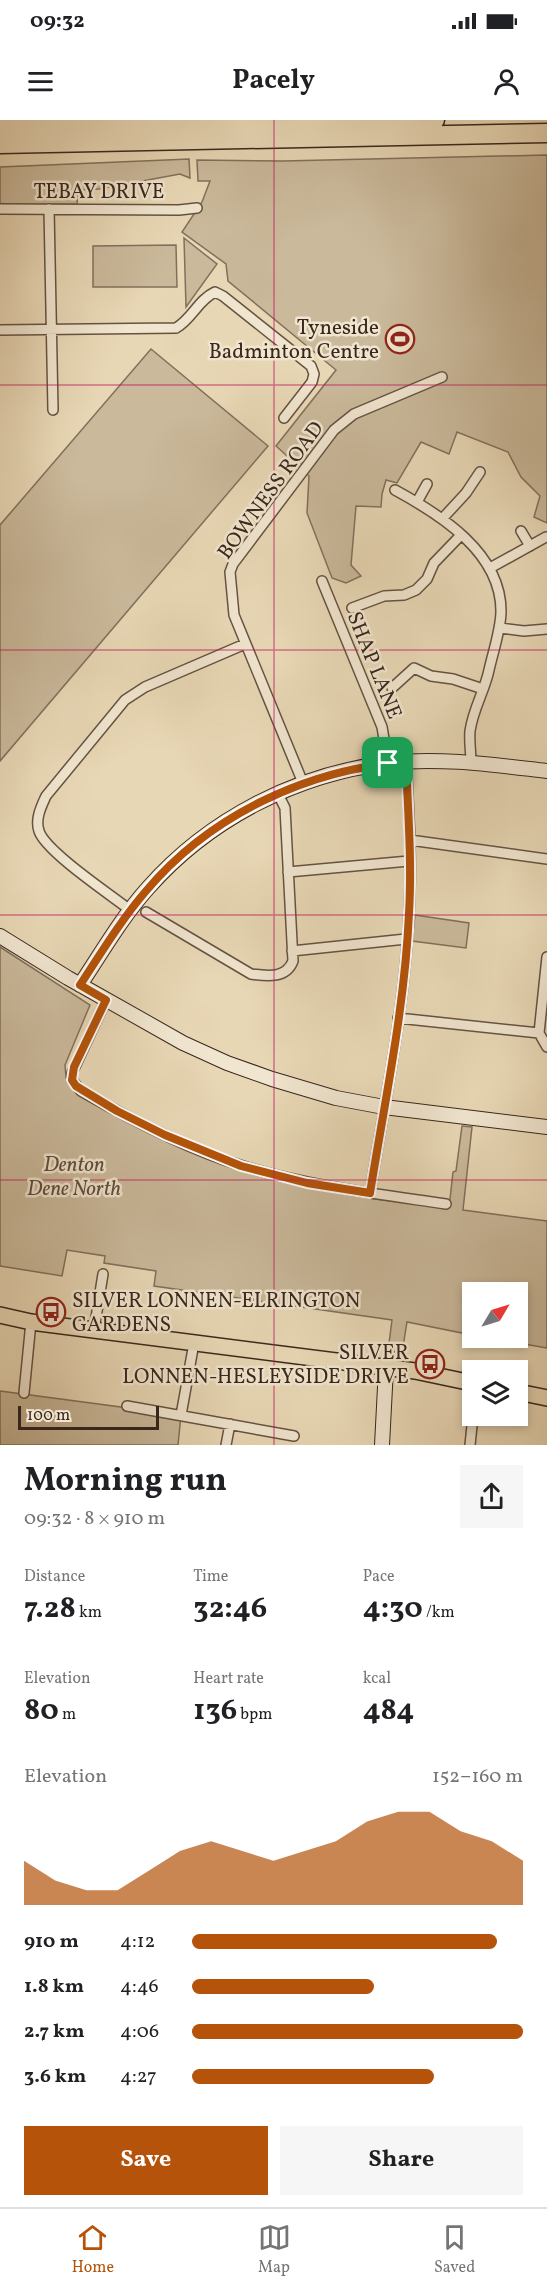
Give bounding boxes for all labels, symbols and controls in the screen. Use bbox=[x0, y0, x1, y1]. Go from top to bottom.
text: 09:32 bbox=[30, 6, 85, 37]
text: Pacely bbox=[232, 62, 315, 100]
icon: menu bbox=[24, 65, 57, 98]
icon: person bbox=[490, 65, 523, 98]
street label: TEBAY DRIVE bbox=[34, 178, 164, 207]
place label: Tyneside Badminton Centre bbox=[209, 314, 379, 367]
sports icon: Tyneside Badminton Centre bbox=[384, 323, 416, 355]
street label: BOWNESS ROAD bbox=[211, 416, 331, 566]
street label: SHAP LANE bbox=[339, 608, 408, 724]
pin bbox=[362, 737, 413, 788]
icon: arrive bbox=[371, 746, 404, 779]
park label: Denton Dene North bbox=[27, 1151, 121, 1204]
north arrow bbox=[462, 1282, 528, 1348]
map controls bbox=[462, 1282, 528, 1426]
place label: SILVER LONNEN-ELRINGTON GARDENS bbox=[72, 1287, 360, 1340]
bus stop icon: SILVER LONNEN-ELRINGTON GARDENS bbox=[35, 1296, 67, 1328]
place label: SILVER LONNEN-HESLEYSIDE DRIVE bbox=[122, 1339, 409, 1392]
bus stop icon: SILVER LONNEN-HESLEYSIDE DRIVE bbox=[414, 1348, 446, 1380]
button: layers bbox=[462, 1360, 528, 1426]
scale bar bbox=[18, 1403, 159, 1430]
text: 100 m bbox=[27, 1405, 70, 1427]
text: Morning run bbox=[24, 1459, 227, 1505]
button: share bbox=[460, 1465, 523, 1528]
text: 09:32 · 8 × 910 m bbox=[24, 1505, 165, 1533]
text: Distance bbox=[24, 1566, 85, 1588]
text: Time bbox=[193, 1566, 228, 1588]
text: Pace bbox=[363, 1566, 395, 1588]
text: 7.28 bbox=[24, 1588, 76, 1630]
text: 32:46 bbox=[193, 1588, 267, 1630]
text: 4:30 bbox=[363, 1588, 423, 1630]
text: km bbox=[76, 1602, 102, 1624]
text: /km bbox=[423, 1602, 455, 1624]
text: Elevation bbox=[24, 1668, 91, 1690]
text: Heart rate bbox=[193, 1668, 264, 1690]
text: kcal bbox=[363, 1668, 391, 1690]
text: 80 bbox=[24, 1690, 59, 1732]
text: 136 bbox=[193, 1690, 237, 1732]
text: 484 bbox=[363, 1690, 414, 1732]
text: m bbox=[59, 1704, 76, 1726]
text: bpm bbox=[237, 1704, 272, 1726]
text: Elevation bbox=[24, 1763, 107, 1791]
text: 152–160 m bbox=[432, 1763, 523, 1791]
text: 910 m bbox=[24, 1928, 79, 1956]
text: 4:12 bbox=[120, 1928, 155, 1956]
text: 1.8 km bbox=[24, 1973, 84, 2001]
text: 4:46 bbox=[120, 1973, 159, 2001]
text: 2.7 km bbox=[24, 2018, 85, 2046]
text: 4:06 bbox=[120, 2018, 159, 2046]
text: 3.6 km bbox=[24, 2063, 86, 2091]
text: 4:27 bbox=[120, 2063, 157, 2091]
button: Save bbox=[24, 2126, 268, 2195]
button: Share bbox=[280, 2126, 523, 2195]
tab: Home bbox=[72, 2221, 114, 2279]
tab: Map bbox=[258, 2221, 291, 2279]
tab: Saved bbox=[434, 2221, 475, 2279]

